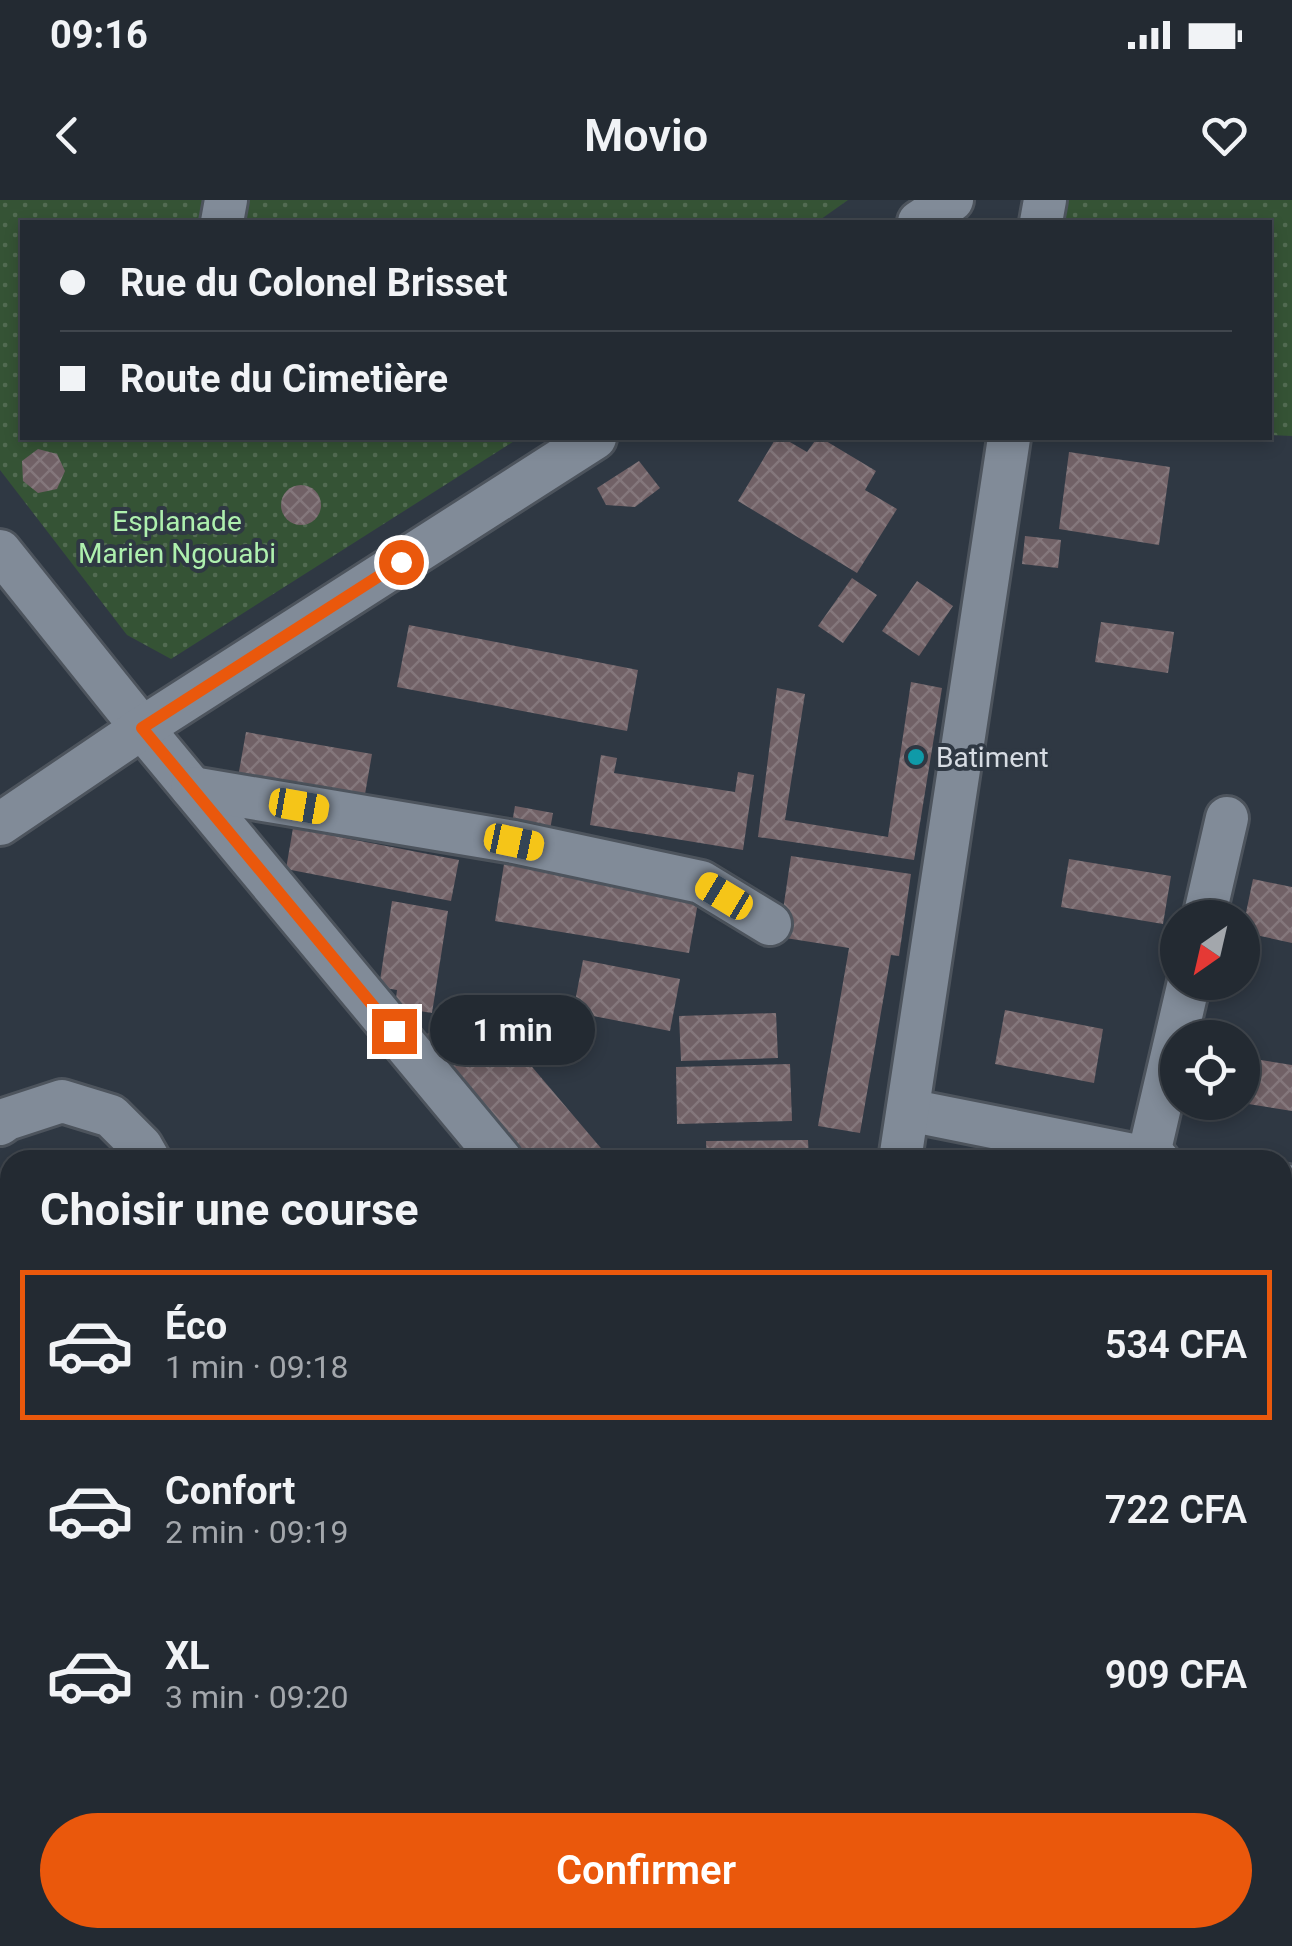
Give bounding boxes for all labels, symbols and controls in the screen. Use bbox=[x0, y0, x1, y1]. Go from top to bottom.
text: 09:16 bbox=[50, 13, 148, 57]
icon: back bbox=[40, 108, 95, 163]
icon: heart bbox=[1197, 108, 1252, 163]
text: Movio bbox=[584, 109, 708, 162]
text: Rue du Colonel Brisset bbox=[120, 261, 508, 305]
text: Route du Cimetière bbox=[120, 357, 448, 401]
park label: Esplanade Marien Ngouabi bbox=[78, 505, 276, 570]
route start bbox=[379, 540, 424, 585]
place label: Batiment bbox=[936, 741, 1049, 774]
marker: Batiment bbox=[905, 746, 927, 768]
car bbox=[267, 786, 331, 826]
car bbox=[482, 821, 546, 863]
car bbox=[691, 868, 757, 924]
north arrow bbox=[1160, 900, 1260, 1000]
map controls bbox=[1160, 900, 1260, 1120]
callout: 1 min bbox=[429, 996, 594, 1066]
route end bbox=[372, 1009, 417, 1054]
text: 1 min bbox=[472, 1011, 553, 1049]
button: locate bbox=[1160, 1020, 1260, 1120]
text: Choisir une course bbox=[40, 1183, 419, 1236]
icon: car bbox=[45, 1300, 135, 1390]
text: Éco bbox=[165, 1304, 227, 1348]
text: 534 CFA bbox=[1105, 1323, 1247, 1367]
text: 1 min · 09:18 bbox=[165, 1348, 348, 1386]
icon: car bbox=[45, 1465, 135, 1555]
text: Confort bbox=[165, 1469, 295, 1513]
text: 722 CFA bbox=[1105, 1488, 1247, 1532]
text: 2 min · 09:19 bbox=[165, 1513, 348, 1551]
icon: car bbox=[45, 1630, 135, 1720]
text: XL bbox=[165, 1634, 210, 1678]
text: 909 CFA bbox=[1105, 1653, 1247, 1697]
text: 3 min · 09:20 bbox=[165, 1678, 348, 1716]
button: Confirmer bbox=[40, 1813, 1252, 1928]

